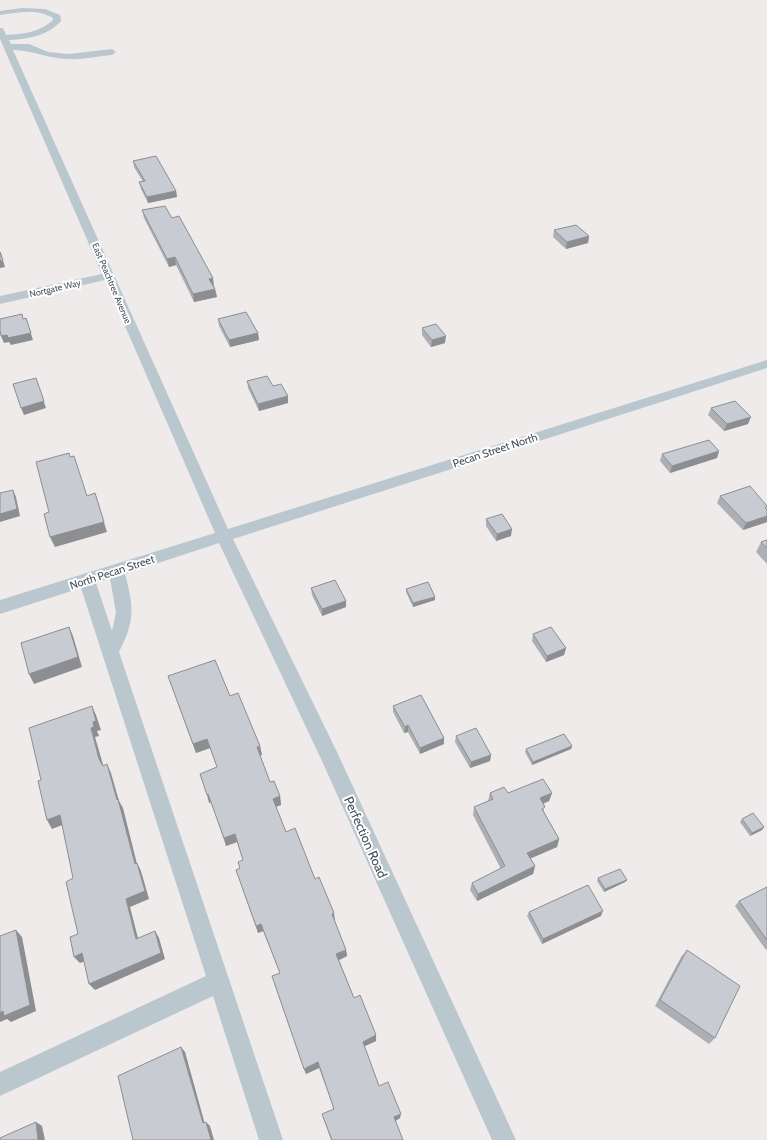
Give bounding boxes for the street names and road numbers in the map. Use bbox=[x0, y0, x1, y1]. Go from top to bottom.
street label: East Peachtree Avenue bbox=[90, 241, 134, 325]
street label: Nortgate Way bbox=[28, 277, 82, 299]
street label: Pecan Street North bbox=[451, 430, 539, 470]
street label: North Pecan Street bbox=[68, 552, 156, 592]
street label: Perfection Road bbox=[341, 794, 391, 880]

